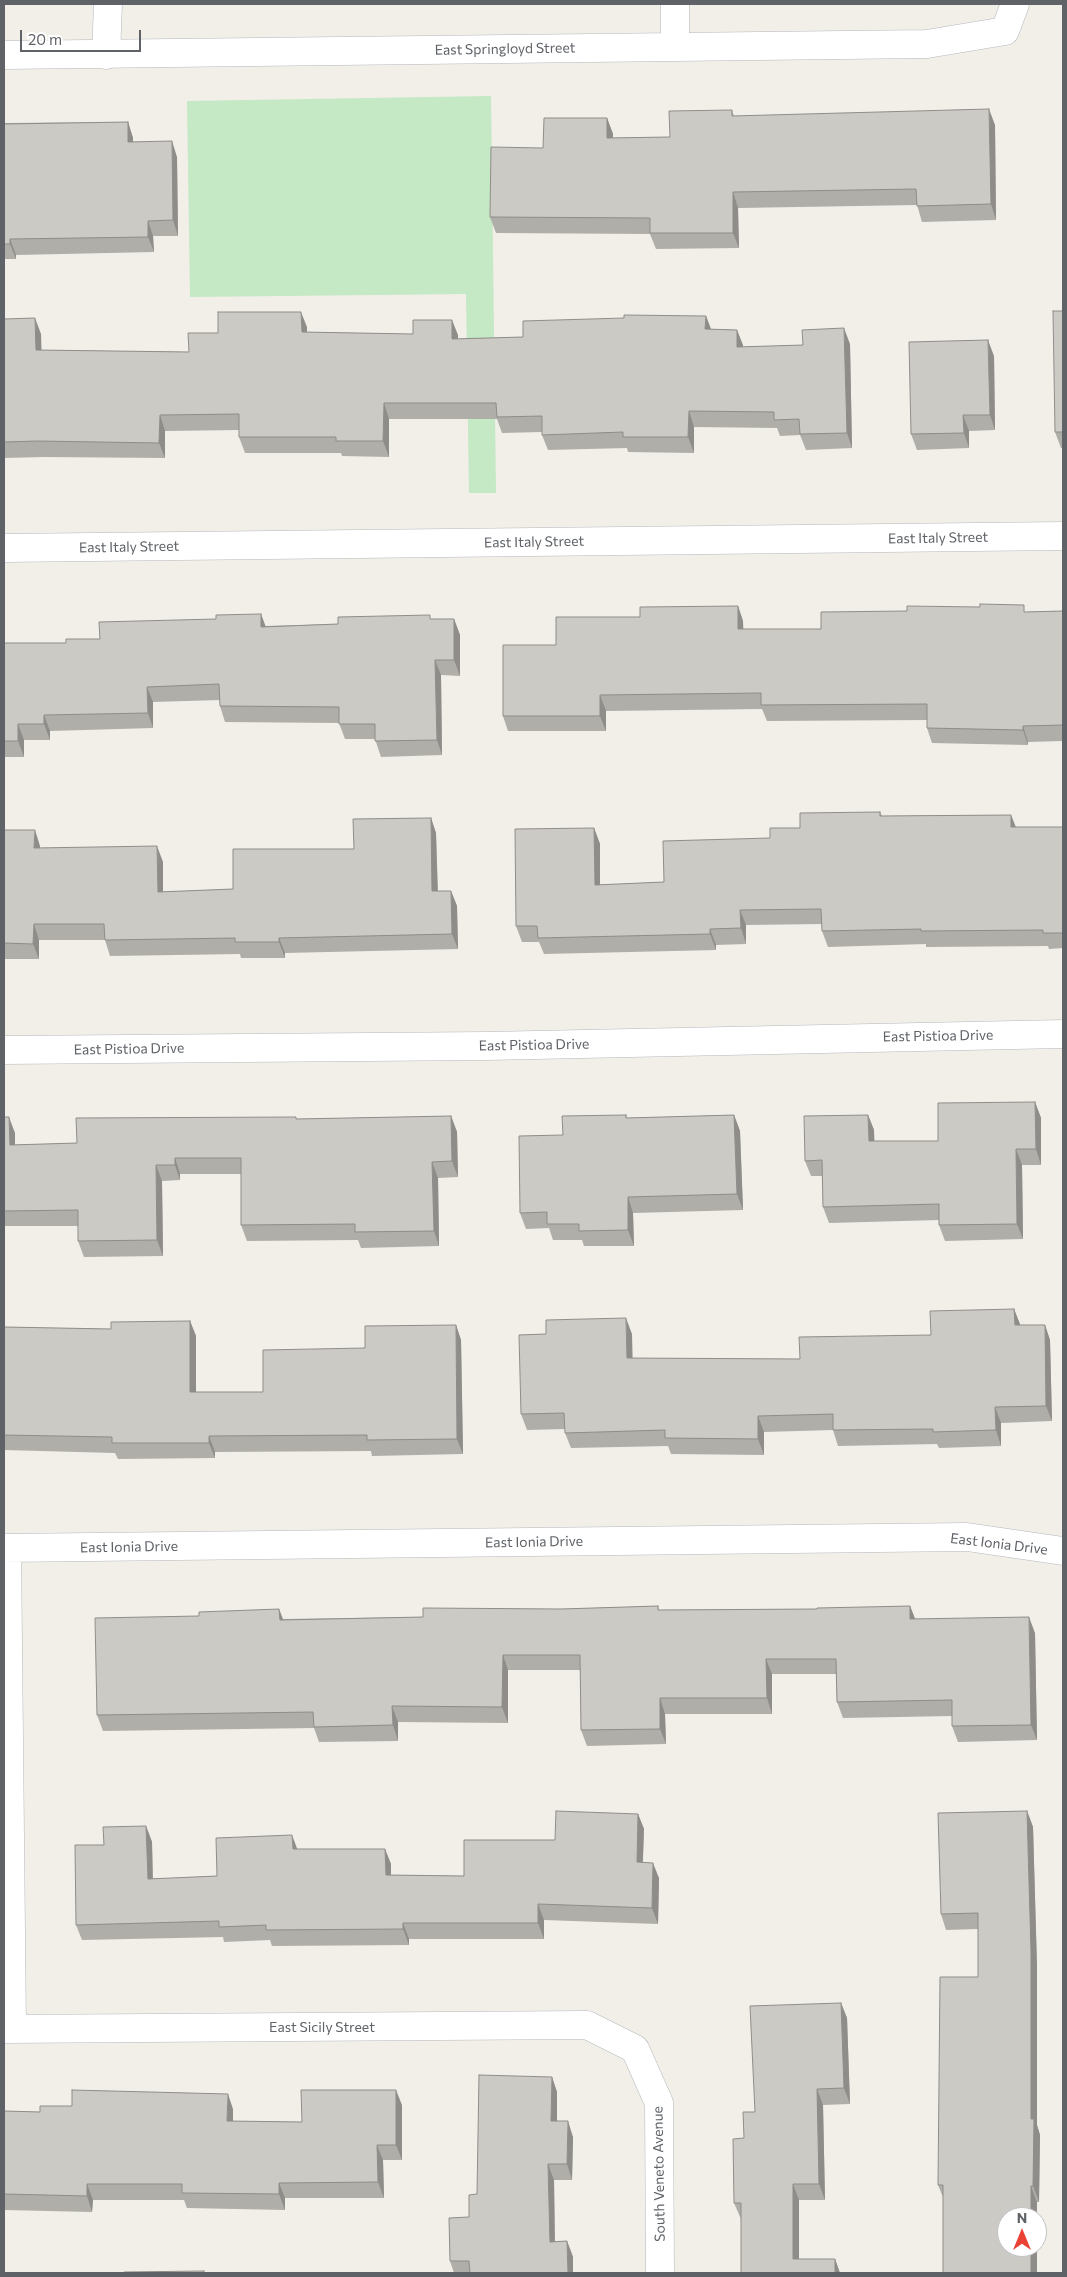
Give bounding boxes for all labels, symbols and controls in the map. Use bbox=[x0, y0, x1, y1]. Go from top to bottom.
scale bar bbox=[22, 20, 144, 52]
text: 20 m bbox=[28, 30, 62, 48]
street label: East Springloyd Street bbox=[434, 39, 576, 59]
street label: East Italy Street bbox=[888, 529, 988, 547]
street label: East Italy Street bbox=[484, 533, 584, 551]
street label: East Italy Street bbox=[79, 538, 179, 556]
street label: East Pistioa Drive bbox=[883, 1027, 993, 1045]
street label: East Pistioa Drive bbox=[479, 1036, 589, 1054]
street label: East Pistioa Drive bbox=[74, 1040, 184, 1058]
street label: East Ionia Drive bbox=[949, 1530, 1049, 1558]
street label: East Ionia Drive bbox=[485, 1533, 583, 1551]
street label: East Ionia Drive bbox=[80, 1538, 178, 1556]
street label: East Sicily Street bbox=[269, 2019, 375, 2035]
street label: South Veneto Avenue bbox=[649, 2106, 669, 2242]
north arrow bbox=[997, 2207, 1047, 2257]
text: N bbox=[1017, 2209, 1027, 2226]

